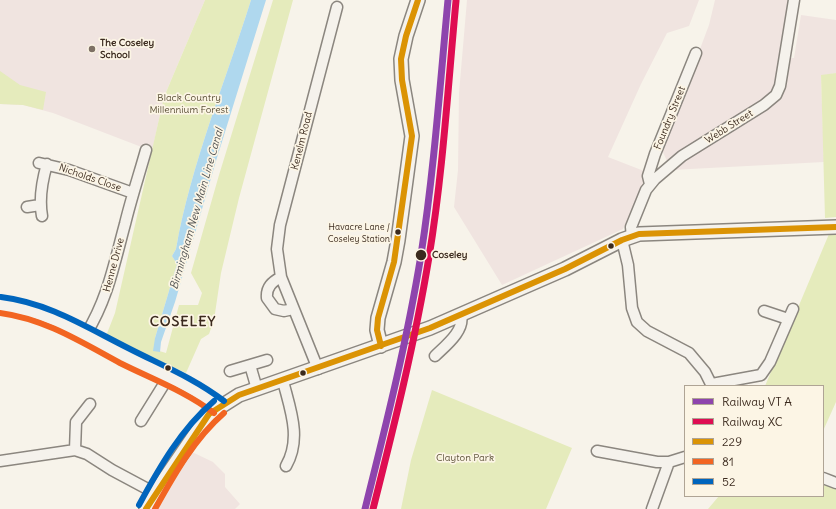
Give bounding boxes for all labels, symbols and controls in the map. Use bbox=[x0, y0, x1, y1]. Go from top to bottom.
place label: The Coseley School bbox=[100, 37, 154, 60]
marker: The Coseley School bbox=[87, 44, 97, 54]
street label: Foundry Street bbox=[652, 85, 688, 151]
park label: Black Country Millennium Forest bbox=[150, 92, 228, 116]
street label: Webb Street bbox=[703, 108, 755, 146]
street label: Kenelm Road bbox=[289, 111, 315, 171]
water label: Birmingham New Main Line Canal bbox=[168, 127, 226, 291]
street label: Nicholds Close bbox=[57, 162, 123, 194]
place label: Havacre Lane / Coseley Station bbox=[328, 222, 390, 243]
marker: Havacre Lane / Coseley Station bbox=[393, 227, 403, 237]
street label: Henne Drive bbox=[101, 237, 127, 293]
unlabelled marker bbox=[606, 241, 616, 251]
marker: Coseley bbox=[414, 248, 428, 262]
place label: Coseley bbox=[432, 249, 467, 261]
district label: COSELEY bbox=[150, 314, 216, 330]
unlabelled marker bbox=[163, 363, 173, 373]
unlabelled marker bbox=[298, 368, 308, 378]
legend bbox=[684, 385, 824, 497]
text: Railway VT A bbox=[722, 394, 792, 409]
text: Railway XC bbox=[722, 414, 783, 429]
text: 229 bbox=[722, 434, 742, 449]
park label: Clayton Park bbox=[436, 452, 494, 464]
text: 81 bbox=[722, 454, 734, 469]
text: 52 bbox=[722, 474, 735, 489]

